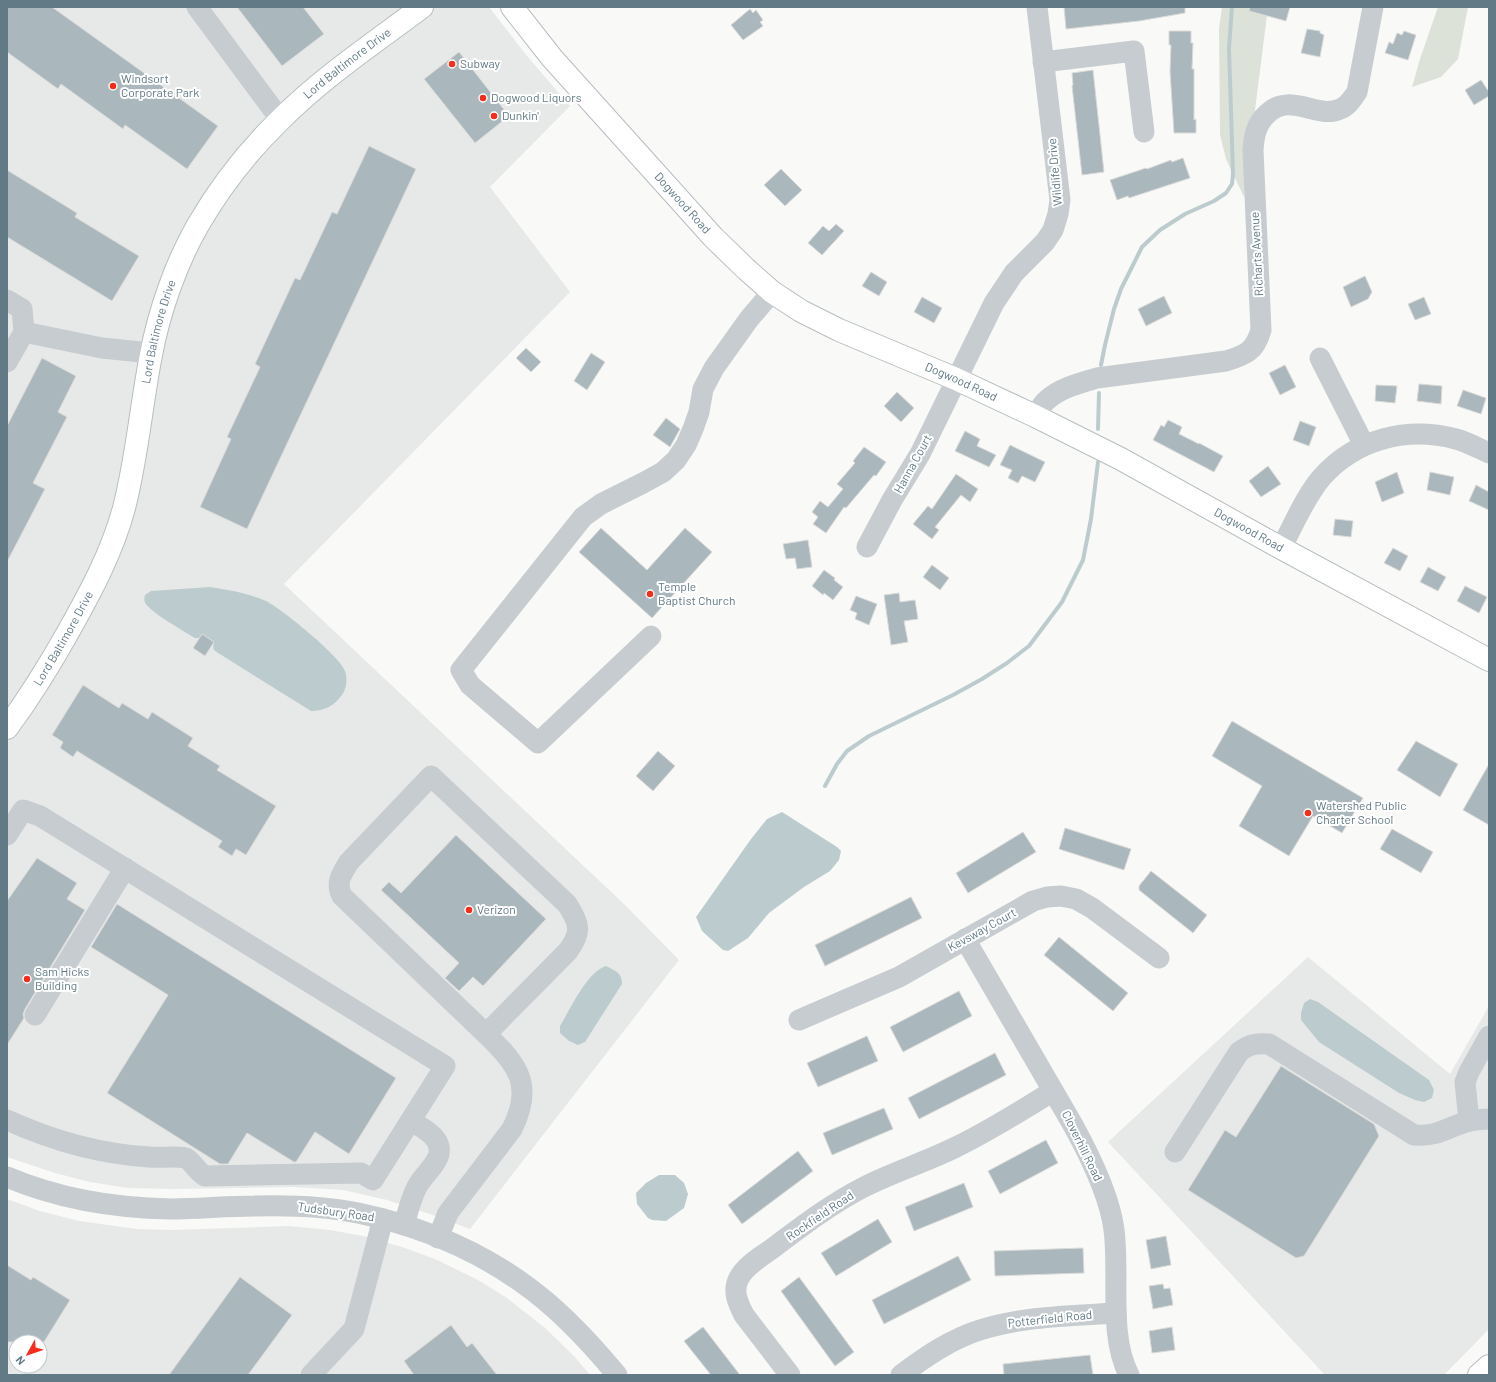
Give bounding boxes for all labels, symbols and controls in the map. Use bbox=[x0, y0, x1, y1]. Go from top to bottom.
street label: Lord Baltimore Drive bbox=[300, 24, 393, 101]
place label: Subway bbox=[460, 56, 500, 70]
marker: Subway bbox=[447, 59, 457, 69]
place label: Windsort Corporate Park bbox=[121, 71, 199, 99]
marker: Windsort Corporate Park bbox=[108, 81, 118, 91]
place label: Dogwood Liquors bbox=[491, 90, 582, 104]
marker: Dogwood Liquors bbox=[478, 93, 488, 103]
place label: Dunkin' bbox=[502, 108, 539, 122]
marker: Dunkin' bbox=[489, 111, 499, 121]
street label: Wildlife Drive bbox=[1044, 138, 1064, 207]
street label: Dogwood Road bbox=[652, 169, 714, 236]
street label: Richarts Avenue bbox=[1247, 212, 1265, 297]
street label: Lord Baltimore Drive bbox=[138, 277, 178, 385]
street label: Dogwood Road bbox=[923, 359, 1000, 403]
street label: Hanna Court bbox=[890, 432, 934, 495]
street label: Dogwood Road bbox=[1212, 504, 1287, 554]
place label: Temple Baptist Church bbox=[658, 579, 735, 607]
street label: Lord Baltimore Drive bbox=[30, 588, 95, 688]
marker: Temple Baptist Church bbox=[645, 589, 655, 599]
place label: Watershed Public Charter School bbox=[1316, 798, 1407, 826]
marker: Watershed Public Charter School bbox=[1303, 808, 1313, 818]
place label: Verizon bbox=[477, 902, 516, 916]
marker: Verizon bbox=[464, 905, 474, 915]
street label: Kevsway Court bbox=[945, 905, 1018, 954]
place label: Sam Hicks Building bbox=[35, 964, 90, 992]
marker: Sam Hicks Building bbox=[22, 974, 32, 984]
street label: Cloverhill Road bbox=[1060, 1108, 1106, 1183]
street label: Rockfield Road bbox=[783, 1188, 856, 1243]
street label: Tudsbury Road bbox=[297, 1199, 375, 1223]
street label: Potterfield Road bbox=[1007, 1307, 1093, 1329]
north arrow bbox=[8, 1334, 48, 1374]
text: N bbox=[13, 1354, 27, 1368]

